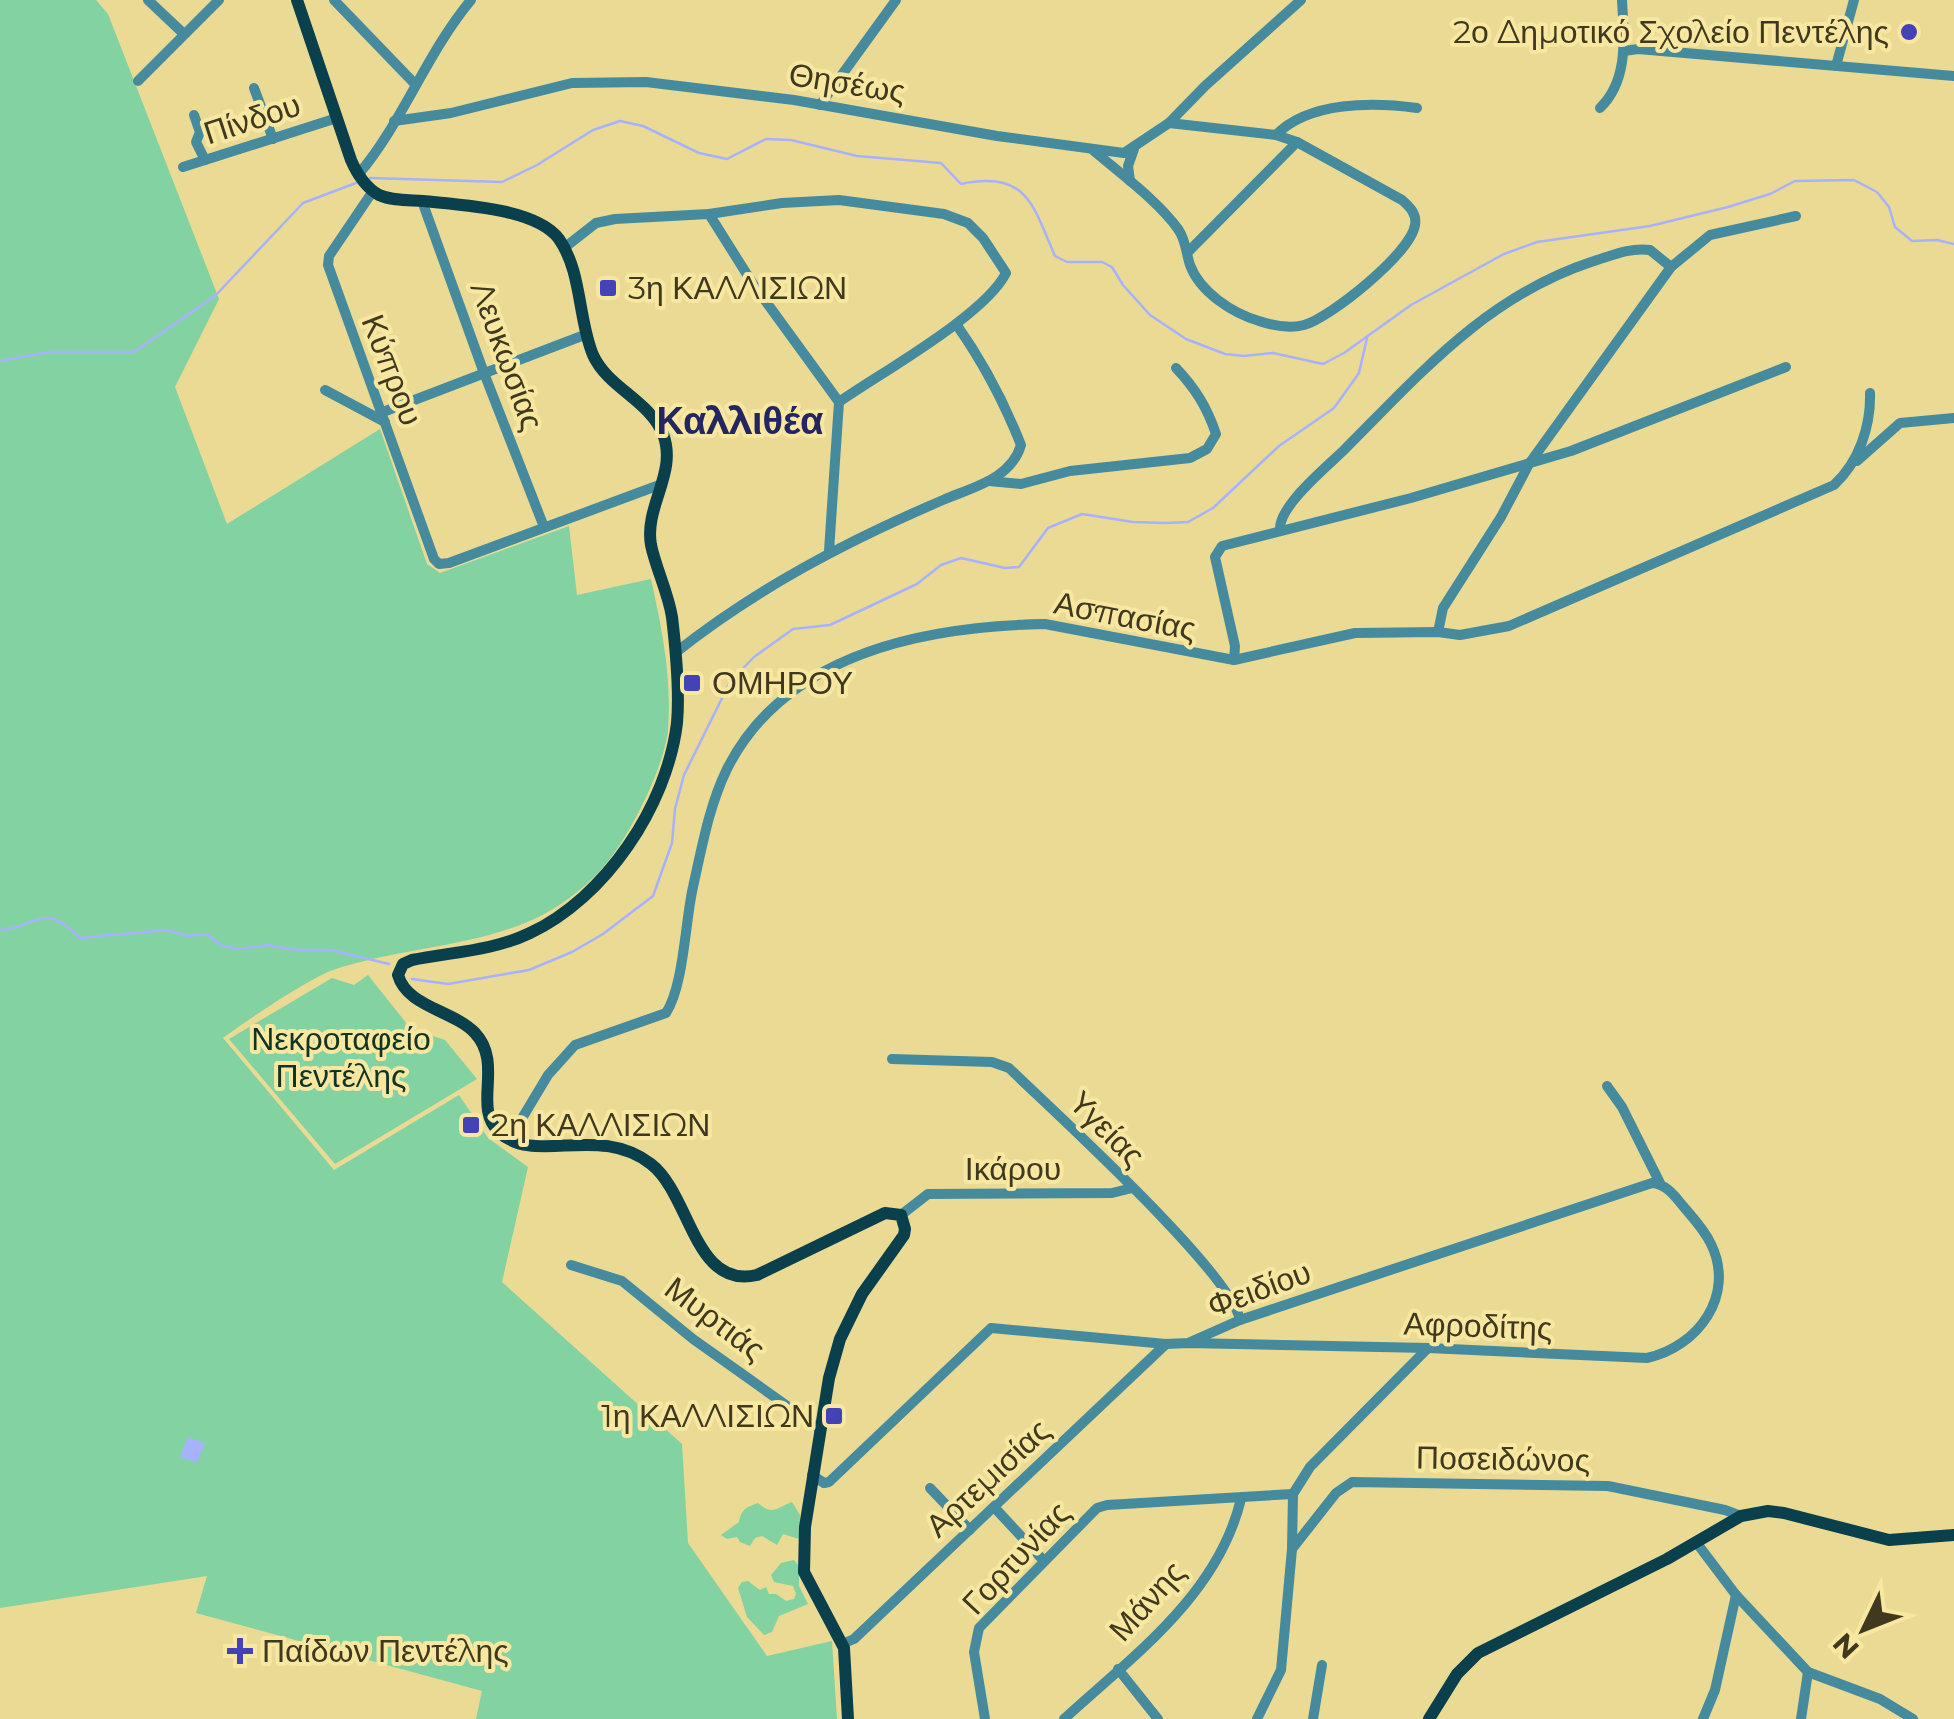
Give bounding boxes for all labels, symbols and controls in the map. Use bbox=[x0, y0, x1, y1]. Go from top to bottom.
place label: 2ο Δημοτικό Σχολείο Πεντέλης bbox=[1453, 12, 1889, 51]
marker: 2ο Δημοτικό Σχολείο Πεντέλης bbox=[1898, 21, 1920, 43]
street label: Θησέως bbox=[786, 54, 908, 111]
street label: Πίνδου bbox=[199, 85, 305, 152]
place label: 3η ΚΑΛΛΙΣΙΩΝ bbox=[628, 268, 847, 307]
street label: Λευκωσίας bbox=[463, 276, 552, 436]
marker: 3η ΚΑΛΛΙΣΙΩΝ bbox=[597, 277, 619, 299]
street label: Κύπρου bbox=[354, 309, 431, 431]
district label: Καλλιθέα bbox=[657, 397, 823, 444]
street label: Ασπασίας bbox=[1051, 583, 1199, 648]
place label: ΟΜΗΡΟΥ bbox=[712, 663, 853, 702]
marker: ΟΜΗΡΟΥ bbox=[681, 672, 703, 694]
park label: Νεκροταφείο Πεντέλης bbox=[251, 1019, 431, 1095]
street label: Υγείας bbox=[1061, 1083, 1153, 1175]
place label: 2η ΚΑΛΛΙΣΙΩΝ bbox=[491, 1105, 710, 1144]
marker: 2η ΚΑΛΛΙΣΙΩΝ bbox=[460, 1114, 482, 1136]
street label: Ικάρου bbox=[965, 1149, 1061, 1188]
street label: Φειδίου bbox=[1202, 1252, 1316, 1325]
street label: Μυρτιάς bbox=[657, 1268, 773, 1369]
street label: Αφροδίτης bbox=[1403, 1303, 1553, 1348]
place label: 1η ΚΑΛΛΙΣΙΩΝ bbox=[601, 1396, 814, 1435]
marker: 1η ΚΑΛΛΙΣΙΩΝ bbox=[823, 1405, 845, 1427]
street label: Αρτεμισίας bbox=[917, 1410, 1058, 1545]
street label: Ποσειδώνος bbox=[1416, 1437, 1590, 1480]
street label: Γορτυνίας bbox=[954, 1493, 1078, 1622]
street label: Μάνης bbox=[1101, 1553, 1193, 1649]
north arrow bbox=[1814, 1579, 1914, 1679]
text: N bbox=[1826, 1626, 1866, 1666]
place label: Παίδων Πεντέλης bbox=[262, 1631, 509, 1670]
marker: Παίδων Πεντέλης bbox=[227, 1638, 253, 1664]

